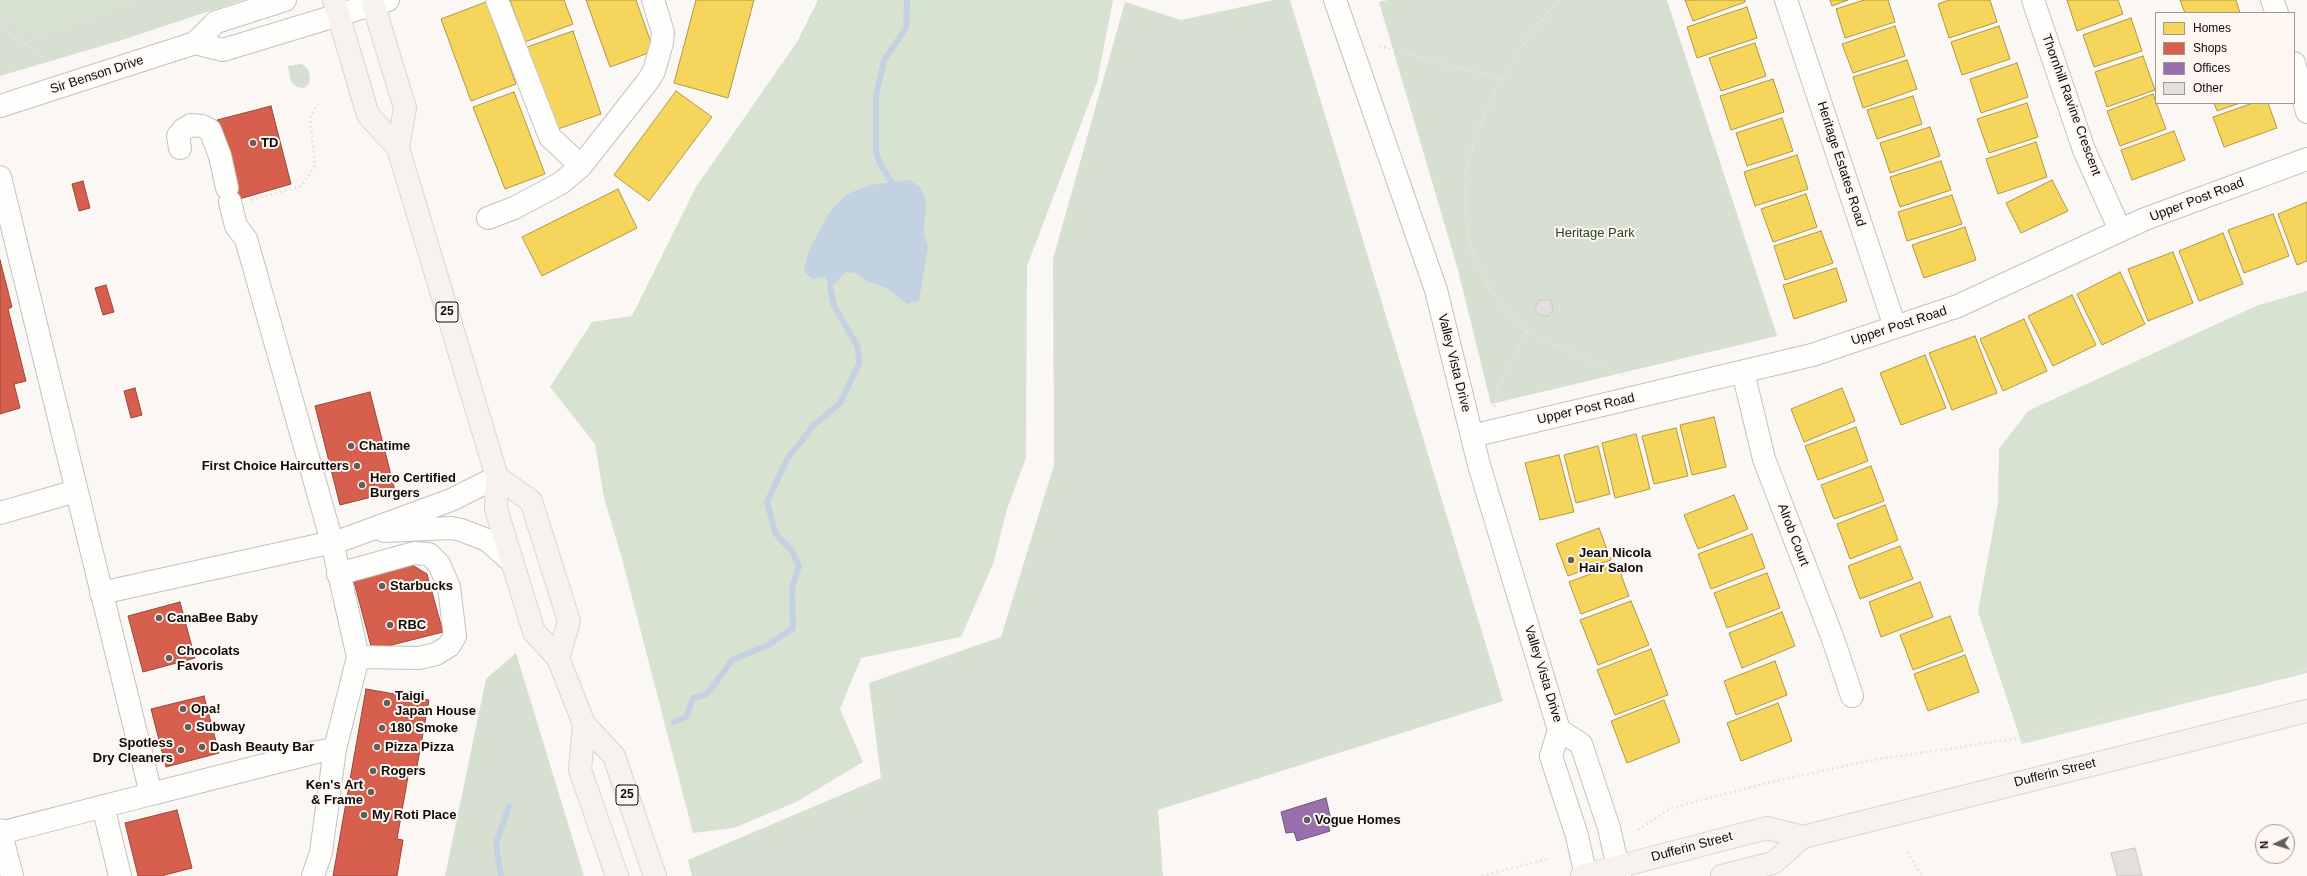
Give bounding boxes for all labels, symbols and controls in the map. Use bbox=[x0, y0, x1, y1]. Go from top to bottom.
legend bbox=[2155, 12, 2295, 104]
text: Homes bbox=[2193, 21, 2231, 35]
street label: Thornhill Ravine Crescent bbox=[2038, 32, 2104, 178]
text: Shops bbox=[2193, 41, 2227, 55]
street label: Sir Benson Drive bbox=[48, 53, 146, 97]
text: Offices bbox=[2193, 61, 2230, 75]
text: Other bbox=[2193, 81, 2223, 95]
street label: Heritage Estates Road bbox=[1813, 99, 1869, 229]
place label: TD bbox=[261, 135, 278, 151]
marker: TD bbox=[248, 138, 258, 148]
street label: Upper Post Road bbox=[2148, 175, 2246, 225]
park label: Heritage Park bbox=[1555, 225, 1635, 241]
road number: 25 bbox=[436, 302, 458, 322]
street label: Upper Post Road bbox=[1849, 303, 1949, 349]
street label: Valley Vista Drive bbox=[1434, 312, 1474, 414]
street label: Upper Post Road bbox=[1536, 390, 1636, 428]
place label: Chatime bbox=[359, 438, 410, 454]
marker: Chatime bbox=[346, 441, 356, 451]
place label: First Choice Haircutters bbox=[202, 458, 349, 474]
marker: First Choice Haircutters bbox=[352, 461, 362, 471]
place label: Hero Certified Burgers bbox=[370, 470, 456, 501]
marker: Hero Certified Burgers bbox=[357, 480, 367, 490]
street label: Alrob Court bbox=[1774, 502, 1812, 568]
place label: Jean Nicola Hair Salon bbox=[1579, 545, 1651, 576]
marker: Jean Nicola Hair Salon bbox=[1566, 555, 1576, 565]
place label: Starbucks bbox=[390, 578, 453, 594]
marker: Starbucks bbox=[377, 581, 387, 591]
place label: CanaBee Baby bbox=[167, 610, 258, 626]
marker: CanaBee Baby bbox=[154, 613, 164, 623]
place label: RBC bbox=[398, 617, 426, 633]
marker: RBC bbox=[385, 620, 395, 630]
street label: Valley Vista Drive bbox=[1521, 624, 1565, 724]
place label: Chocolats Favoris bbox=[177, 643, 240, 674]
marker: Chocolats Favoris bbox=[164, 653, 174, 663]
place label: Taigi Japan House bbox=[395, 688, 476, 719]
marker: Taigi Japan House bbox=[382, 698, 392, 708]
place label: Opa! bbox=[191, 701, 221, 717]
marker: Opa! bbox=[178, 704, 188, 714]
place label: Subway bbox=[196, 719, 245, 735]
place label: 180 Smoke bbox=[390, 720, 458, 736]
marker: Subway bbox=[183, 722, 193, 732]
marker: 180 Smoke bbox=[377, 723, 387, 733]
place label: Spotless Dry Cleaners bbox=[93, 735, 173, 766]
place label: Dash Beauty Bar bbox=[210, 739, 314, 755]
place label: Pizza Pizza bbox=[385, 739, 454, 755]
marker: Dash Beauty Bar bbox=[197, 742, 207, 752]
marker: Pizza Pizza bbox=[372, 742, 382, 752]
marker: Spotless Dry Cleaners bbox=[176, 745, 186, 755]
street label: Dufferin Street bbox=[2013, 755, 2097, 791]
place label: Rogers bbox=[381, 763, 426, 779]
marker: Rogers bbox=[368, 766, 378, 776]
place label: Ken's Art & Frame bbox=[306, 777, 363, 808]
road number: 25 bbox=[616, 785, 638, 805]
marker: Ken's Art & Frame bbox=[366, 787, 376, 797]
place label: My Roti Place bbox=[372, 807, 457, 823]
marker: My Roti Place bbox=[359, 810, 369, 820]
place label: Vogue Homes bbox=[1315, 812, 1401, 828]
marker: Vogue Homes bbox=[1302, 815, 1312, 825]
north arrow bbox=[2255, 824, 2295, 864]
street label: Dufferin Street bbox=[1650, 829, 1734, 865]
text: N bbox=[2258, 840, 2270, 849]

